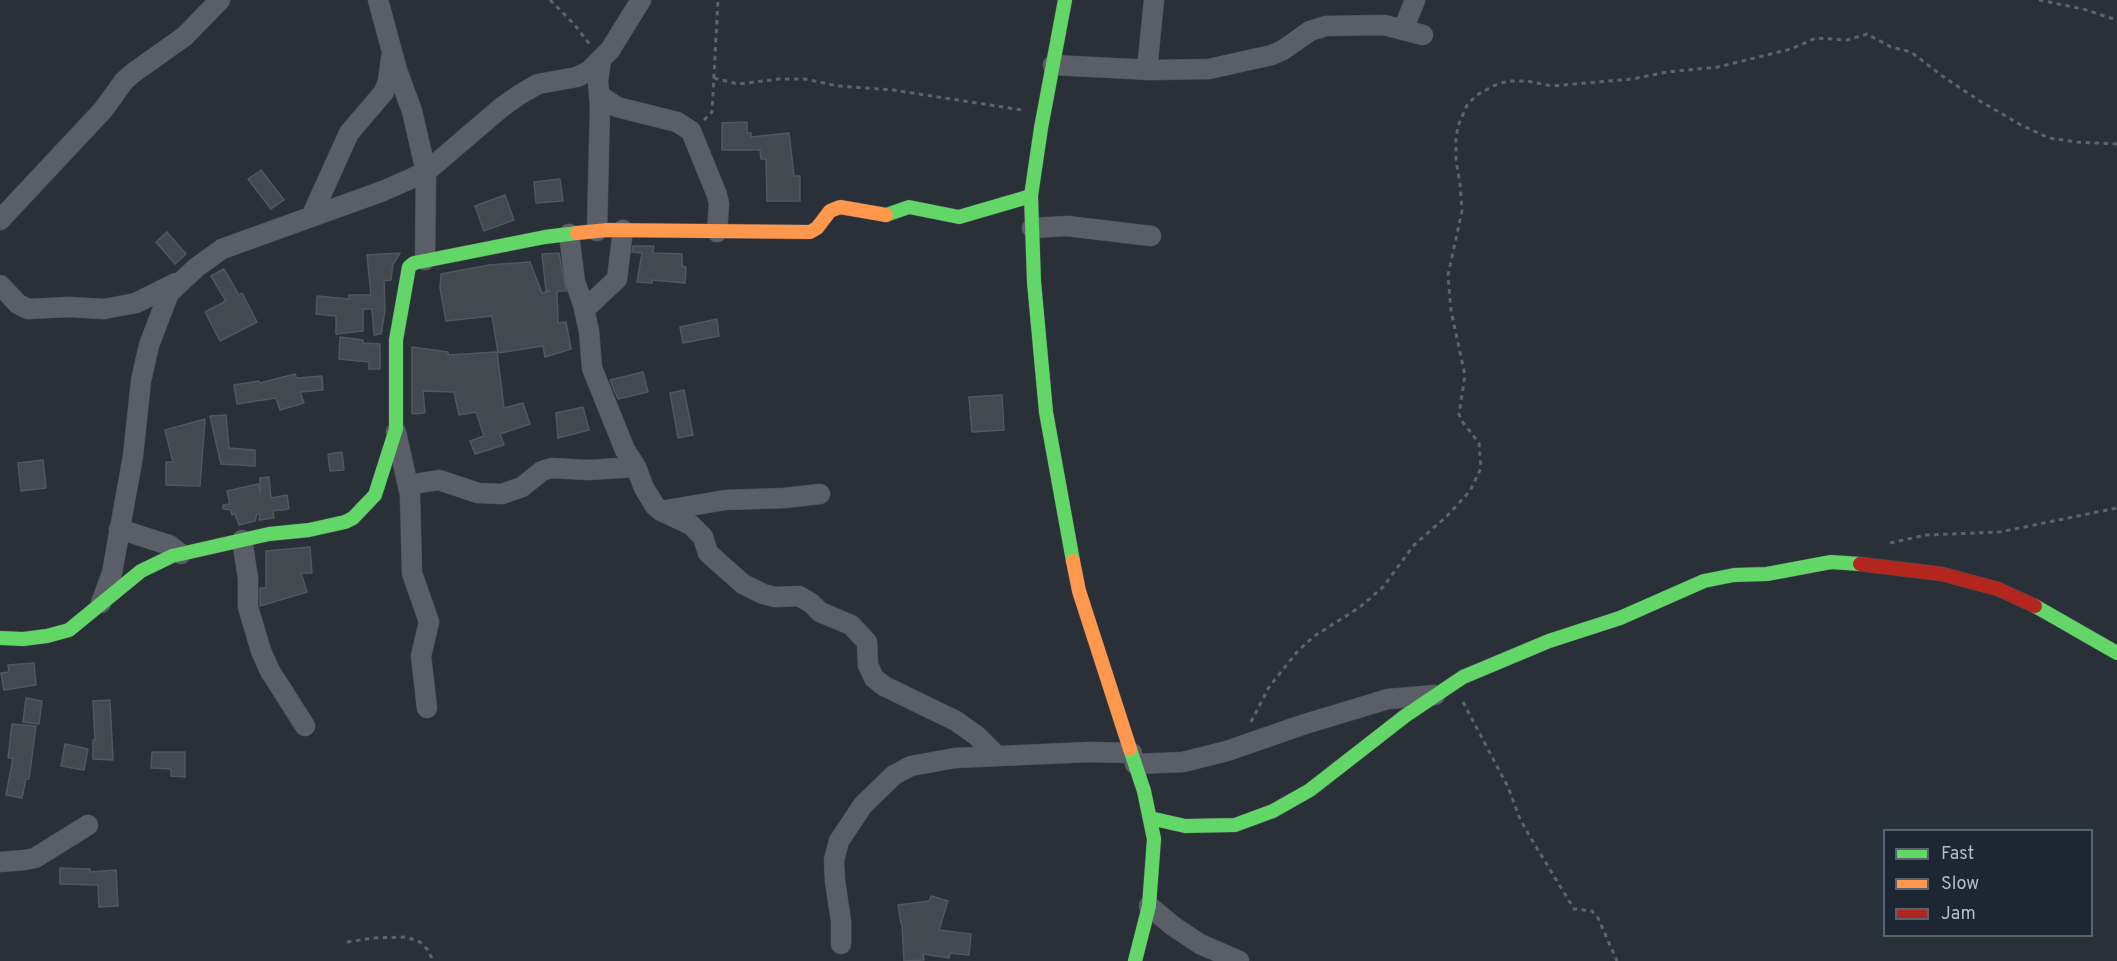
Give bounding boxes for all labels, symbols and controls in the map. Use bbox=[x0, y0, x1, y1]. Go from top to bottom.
legend bbox=[1883, 829, 2093, 937]
text: Fast bbox=[1941, 843, 1974, 866]
text: Slow bbox=[1941, 873, 1979, 896]
text: Jam bbox=[1941, 903, 1976, 926]

